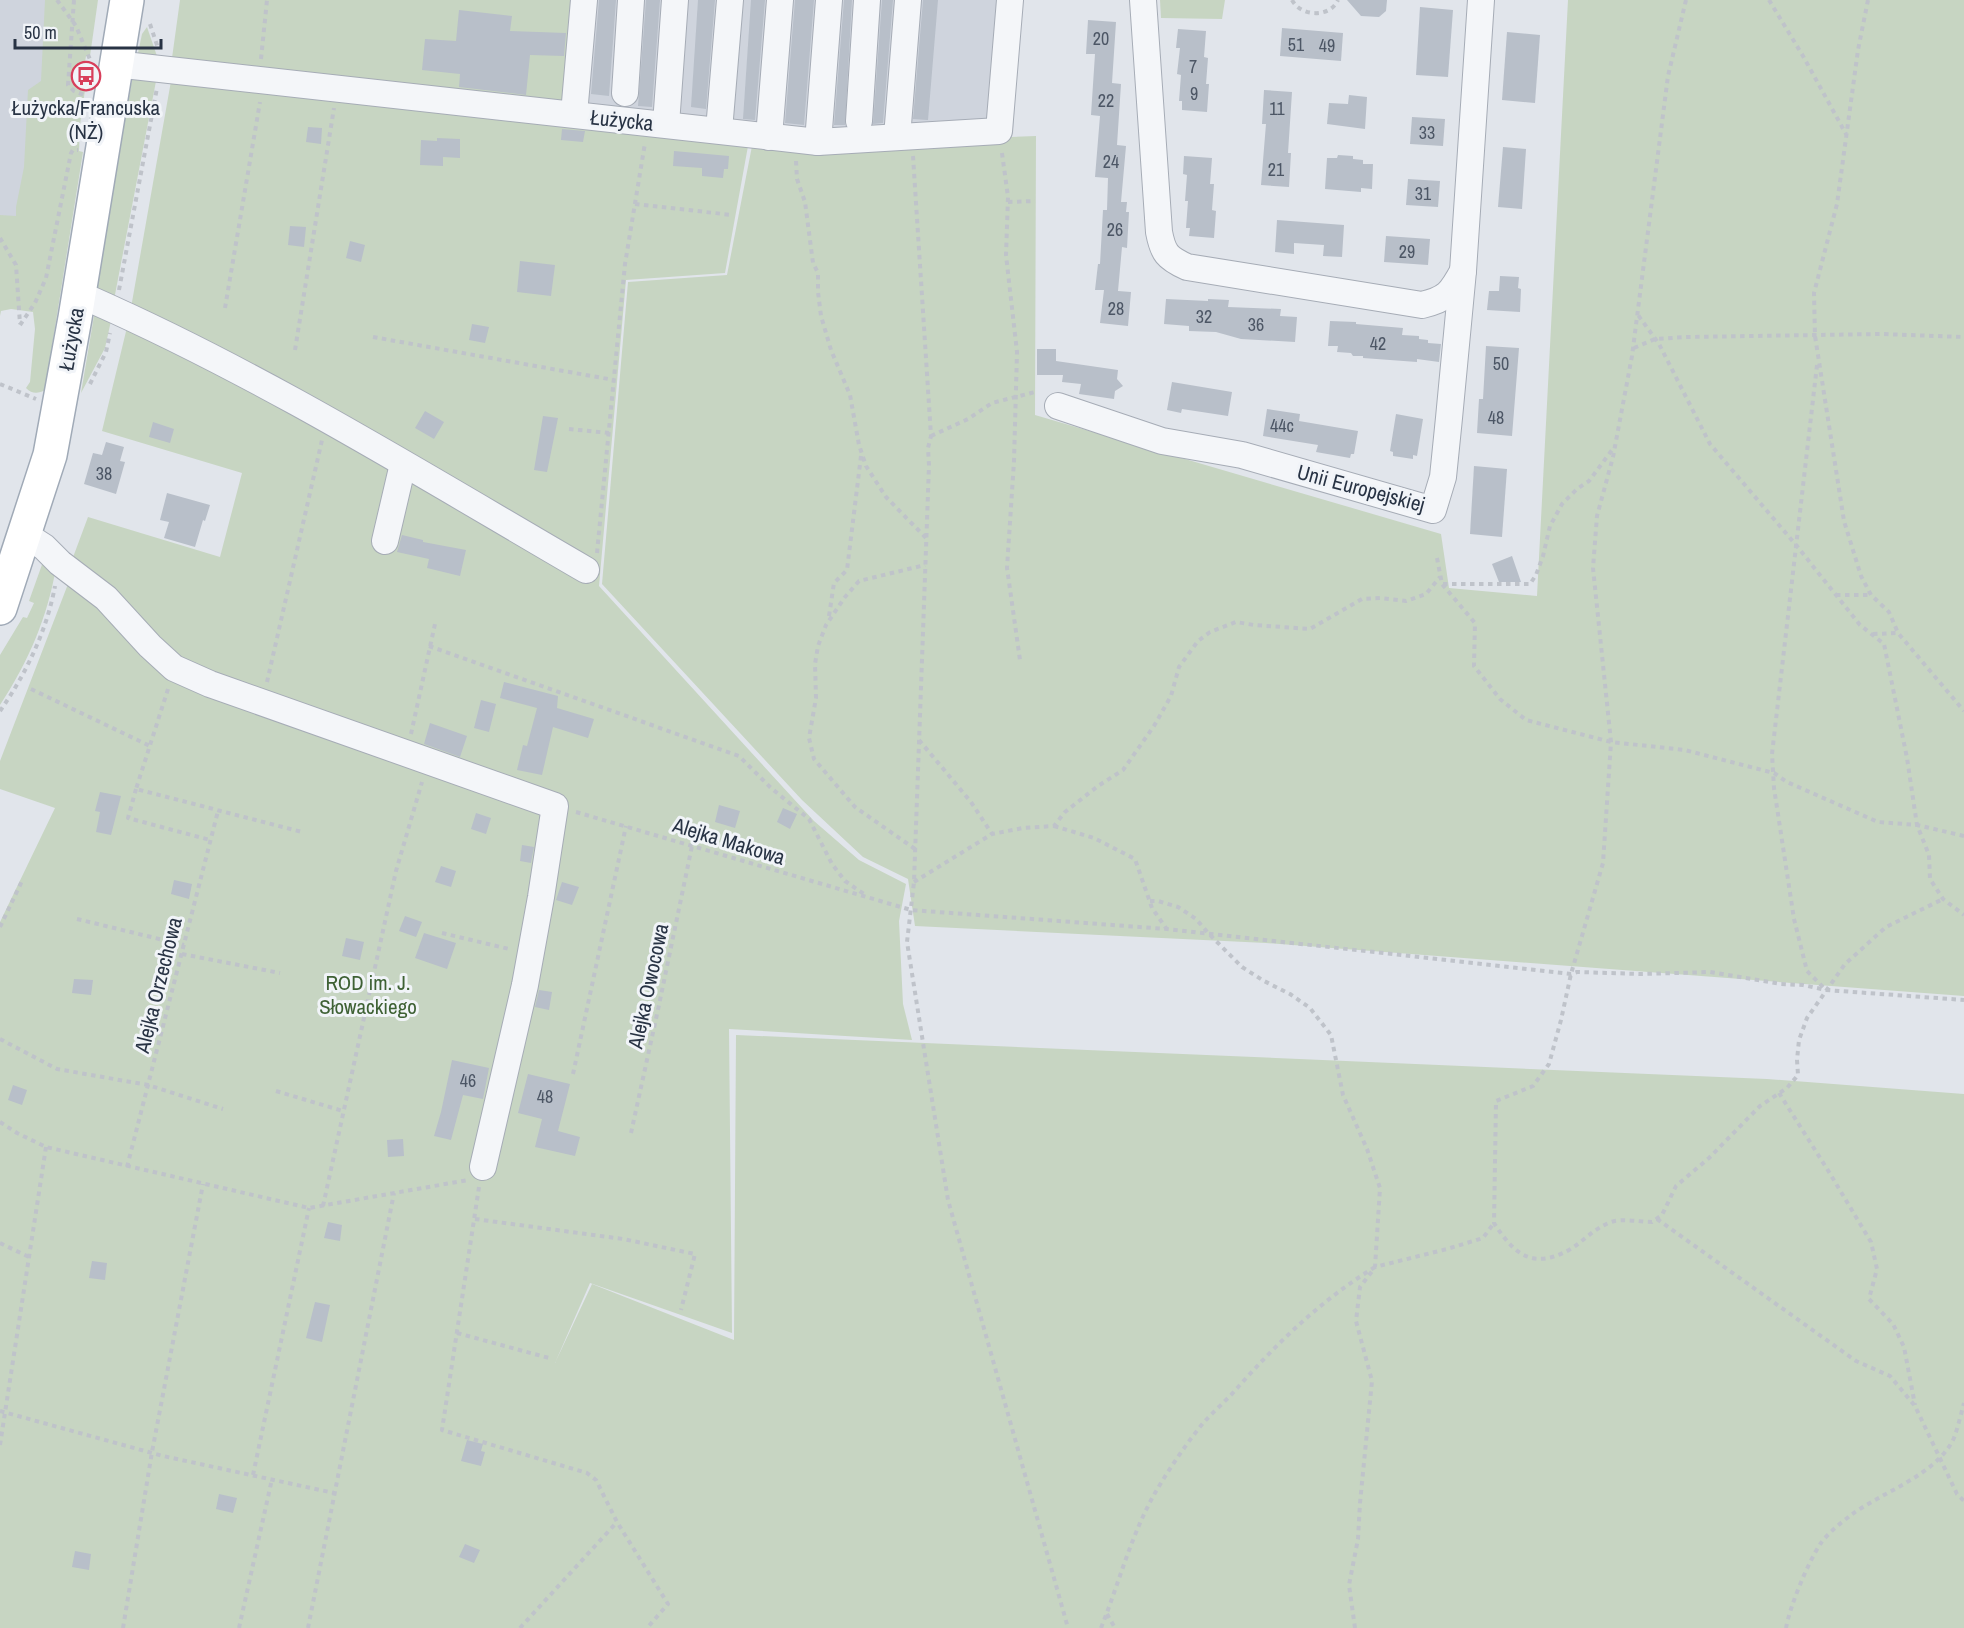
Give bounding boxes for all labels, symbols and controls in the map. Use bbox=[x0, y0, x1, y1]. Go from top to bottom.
scale bar bbox=[15, 12, 160, 50]
text: 50 m bbox=[24, 20, 57, 45]
house number: 20 bbox=[1093, 26, 1109, 51]
house number: 51 bbox=[1288, 32, 1305, 57]
house number: 49 bbox=[1319, 33, 1335, 58]
house number: 7 bbox=[1189, 54, 1197, 79]
bus stop icon: Łużycka/Francuska (NŻ) bbox=[70, 60, 102, 92]
house number: 9 bbox=[1190, 81, 1198, 106]
house number: 22 bbox=[1098, 88, 1114, 113]
place label: Łużycka/Francuska (NŻ) bbox=[12, 93, 161, 146]
house number: 11 bbox=[1269, 96, 1285, 121]
street label: Łużycka bbox=[589, 102, 655, 138]
house number: 33 bbox=[1419, 120, 1435, 145]
house number: 24 bbox=[1103, 149, 1119, 174]
house number: 21 bbox=[1268, 157, 1285, 182]
house number: 31 bbox=[1415, 181, 1432, 206]
house number: 26 bbox=[1107, 217, 1123, 242]
house number: 29 bbox=[1399, 239, 1415, 264]
house number: 28 bbox=[1108, 296, 1124, 321]
house number: 32 bbox=[1196, 304, 1212, 329]
street label: Łużycka bbox=[51, 305, 91, 373]
house number: 36 bbox=[1248, 312, 1264, 337]
house number: 42 bbox=[1370, 331, 1386, 356]
house number: 50 bbox=[1493, 351, 1509, 376]
house number: 48 bbox=[1488, 405, 1504, 430]
house number: 44c bbox=[1270, 413, 1294, 438]
street label: Unii Europejskiej bbox=[1294, 457, 1428, 519]
house number: 38 bbox=[96, 461, 112, 486]
street label: Alejka Makowa bbox=[668, 810, 789, 872]
street label: Alejka Orzechowa bbox=[127, 914, 189, 1057]
street label: Alejka Owocowa bbox=[620, 920, 676, 1052]
park label: ROD im. J. Słowackiego bbox=[319, 968, 417, 1021]
house number: 46 bbox=[460, 1068, 476, 1093]
house number: 48 bbox=[537, 1084, 553, 1109]

